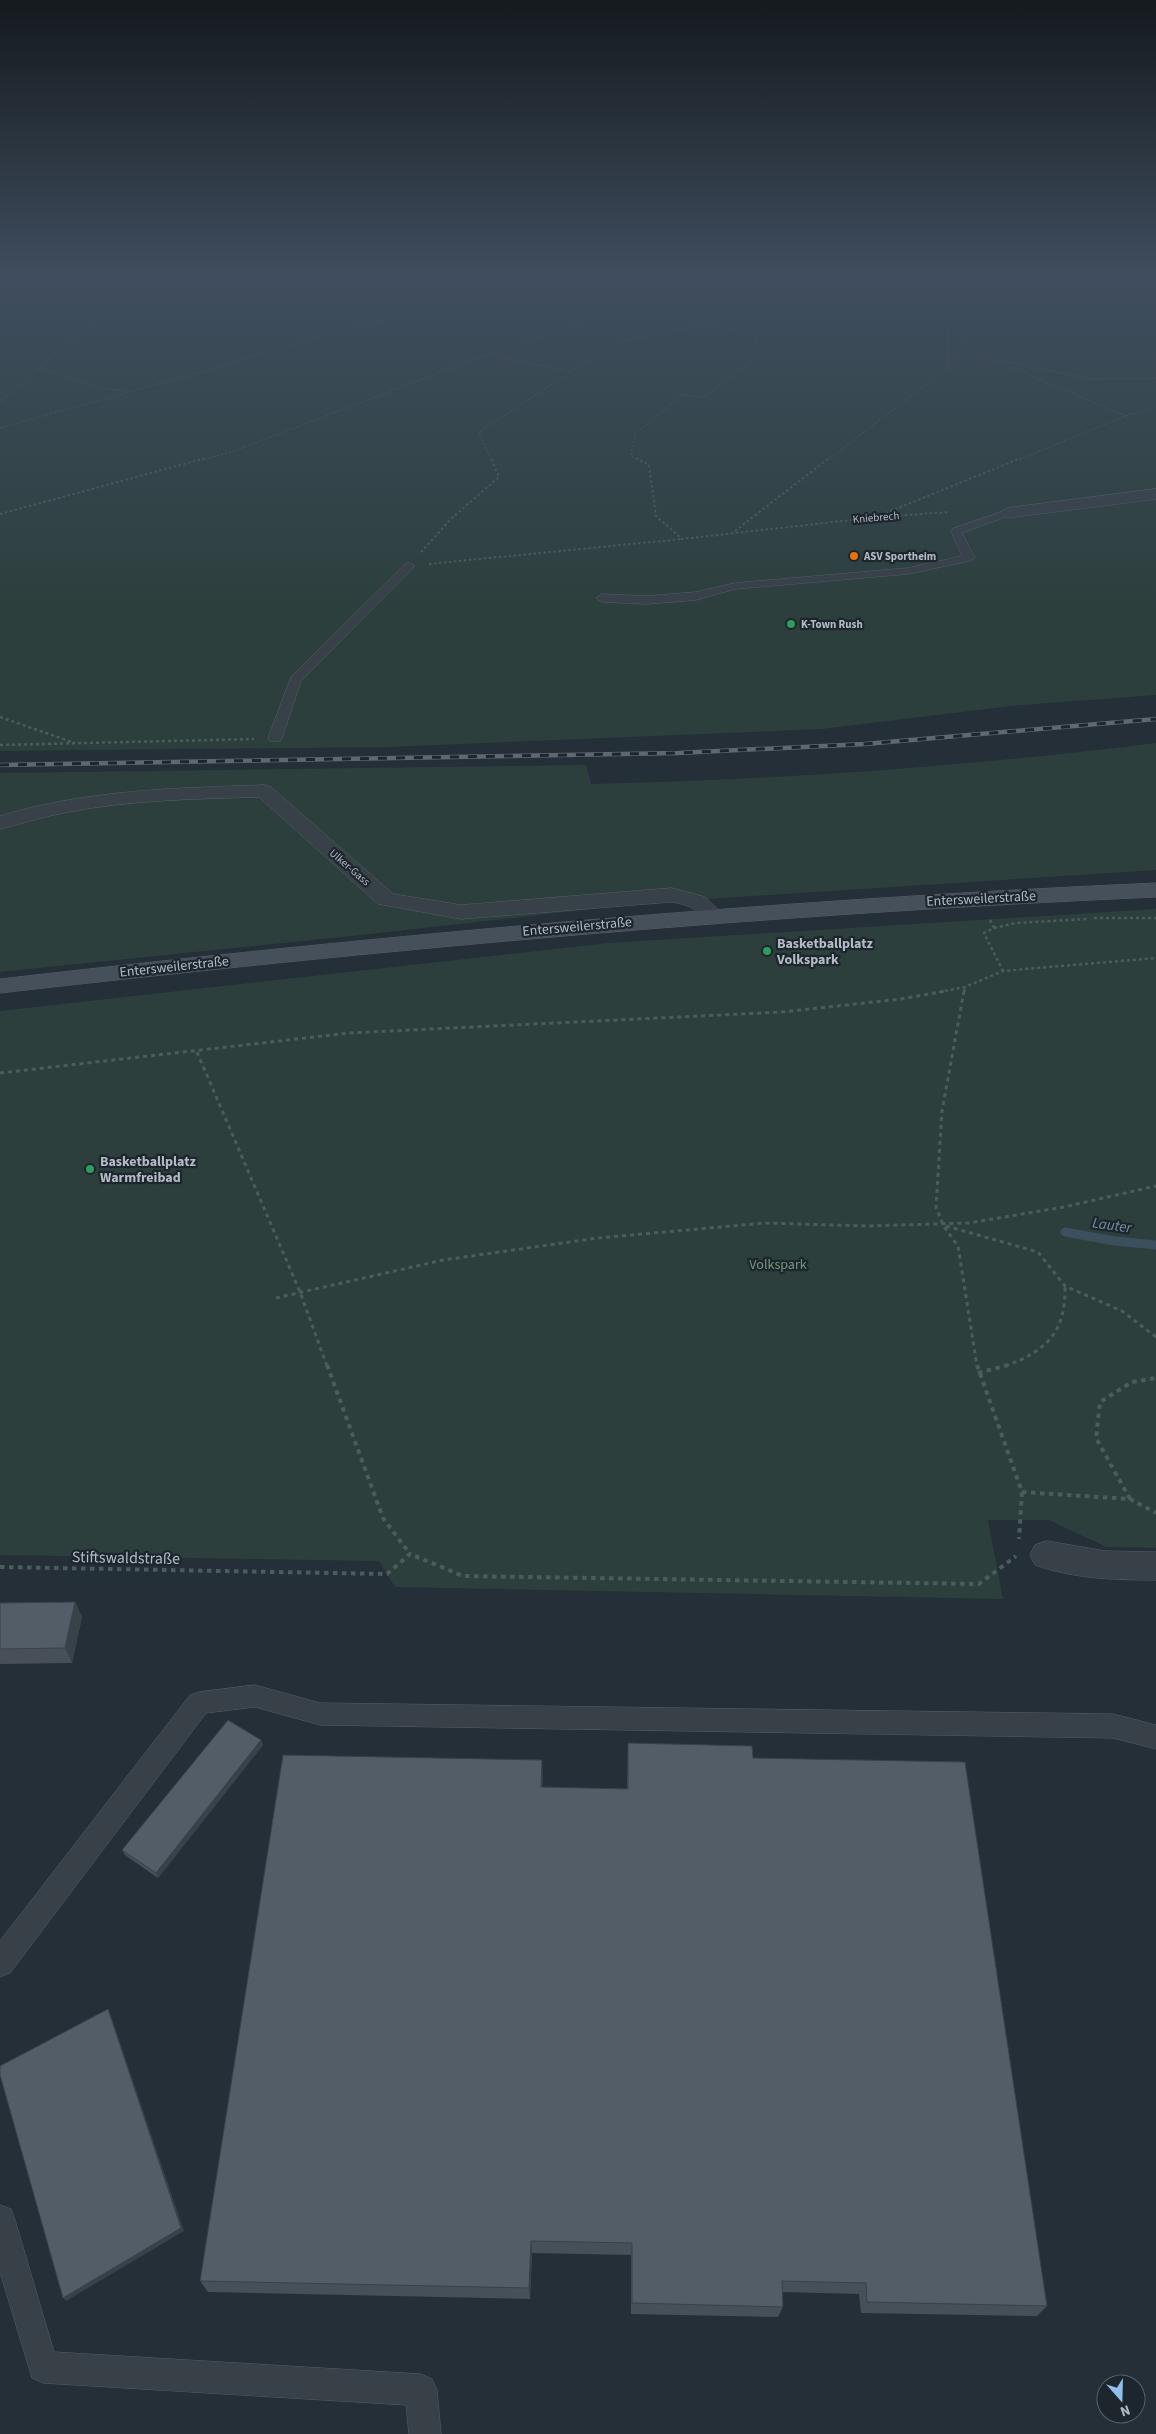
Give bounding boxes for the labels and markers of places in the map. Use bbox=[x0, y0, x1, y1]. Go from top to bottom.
place label: ASV Sportheim bbox=[863, 549, 936, 564]
marker: ASV Sportheim bbox=[848, 550, 860, 562]
place label: K-Town Rush bbox=[801, 617, 863, 632]
marker: K-Town Rush bbox=[785, 618, 797, 630]
place label: Basketballplatz Volkspark bbox=[776, 934, 874, 970]
marker: Basketballplatz Volkspark bbox=[761, 945, 773, 957]
place label: Basketballplatz Warmfreibad bbox=[100, 1152, 197, 1188]
marker: Basketballplatz Warmfreibad bbox=[84, 1163, 96, 1175]

